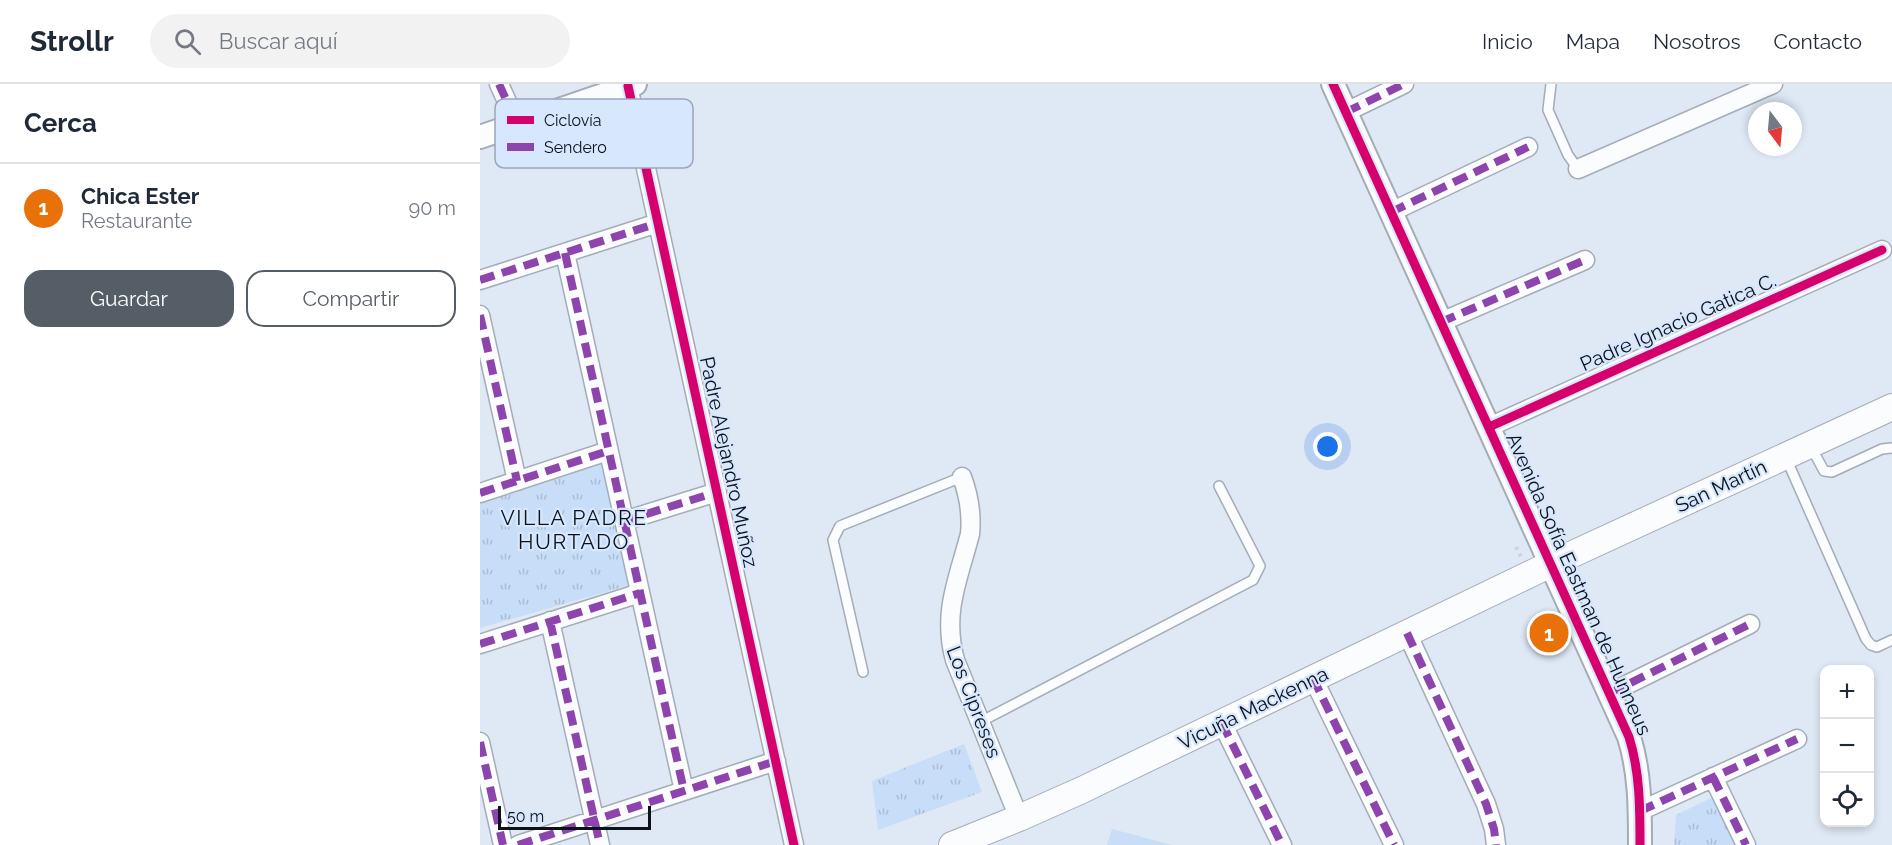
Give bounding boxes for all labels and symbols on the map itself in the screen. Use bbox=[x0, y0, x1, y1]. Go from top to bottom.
legend bbox=[495, 99, 693, 168]
north arrow bbox=[1748, 102, 1802, 156]
text: Ciclovía bbox=[544, 111, 602, 130]
text: Sendero bbox=[544, 138, 607, 157]
street label: Padre Ignacio Gatica C. bbox=[1576, 268, 1780, 376]
street label: Padre Alejandro Muñoz bbox=[695, 354, 763, 570]
street label: Avenida Sofía Eastman de Hunneus bbox=[1501, 429, 1657, 739]
your location bbox=[1313, 432, 1342, 461]
street label: San Martín bbox=[1672, 454, 1770, 518]
district label: VILLA PADRE HURTADO bbox=[500, 505, 648, 554]
pin: 1 bbox=[1530, 610, 1568, 656]
street label: Los Cipreses bbox=[942, 643, 1006, 761]
street label: Vicuña Mackenna bbox=[1174, 661, 1332, 755]
scale bar bbox=[498, 803, 651, 830]

